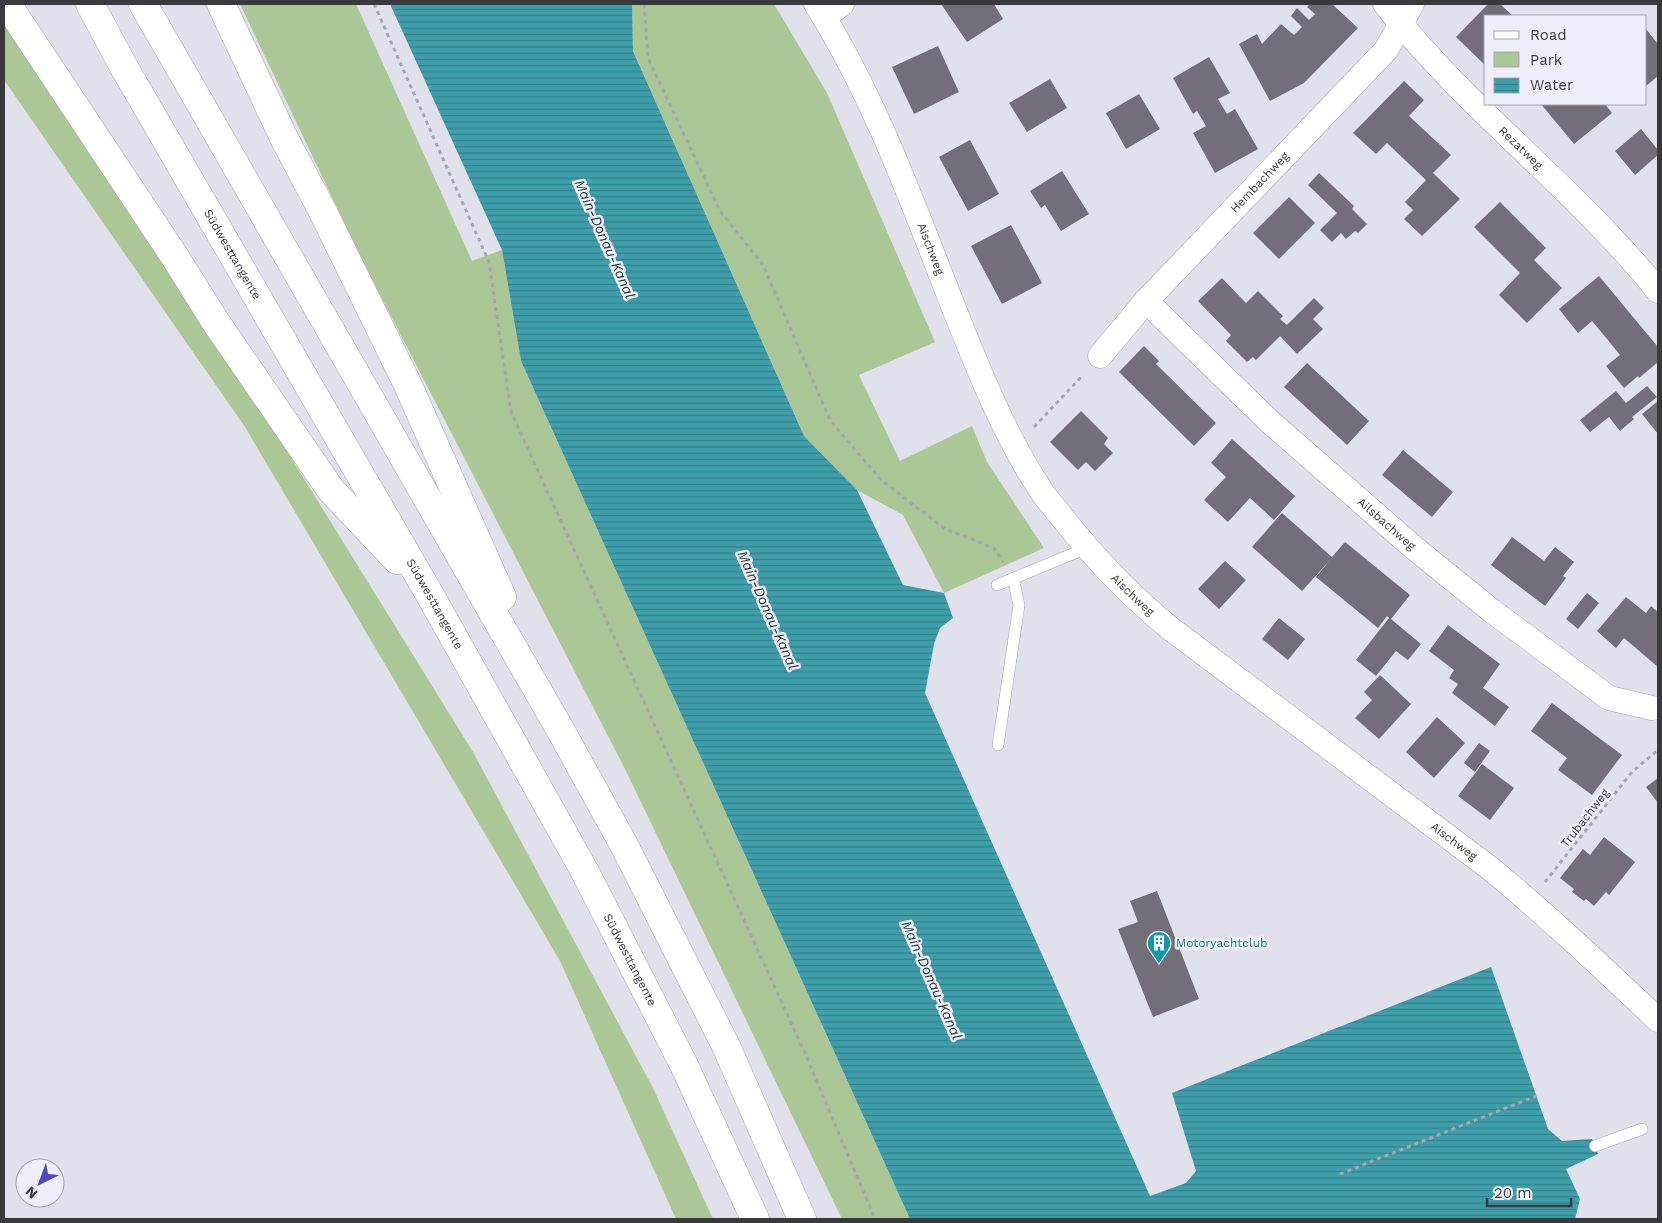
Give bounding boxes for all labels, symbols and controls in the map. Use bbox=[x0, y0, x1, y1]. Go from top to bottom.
legend bbox=[1484, 15, 1647, 105]
text: Road bbox=[1530, 26, 1567, 44]
text: Park bbox=[1530, 51, 1563, 69]
text: Water bbox=[1530, 76, 1573, 94]
street label: Rezatweg bbox=[1496, 123, 1546, 173]
street label: Hembachweg bbox=[1227, 149, 1292, 216]
water label: Main-Donau-Kanal bbox=[572, 177, 638, 301]
street label: Südwesttangente bbox=[201, 207, 264, 302]
street label: Aischweg bbox=[914, 221, 948, 278]
street label: Ailsbachweg bbox=[1355, 495, 1419, 553]
water label: Main-Donau-Kanal bbox=[735, 548, 801, 672]
street label: Südwesttangente bbox=[403, 556, 466, 652]
street label: Aischweg bbox=[1108, 571, 1158, 619]
street label: Trubachweg bbox=[1558, 786, 1613, 850]
street label: Aischweg bbox=[1428, 819, 1481, 864]
street label: Südwesttangente bbox=[601, 911, 660, 1008]
water label: Main-Donau-Kanal bbox=[899, 918, 965, 1042]
building icon: Motoryachtclub bbox=[1146, 930, 1172, 964]
place label: Motoryachtclub bbox=[1176, 936, 1268, 950]
north arrow bbox=[15, 1158, 65, 1208]
scale bar bbox=[1487, 1176, 1571, 1208]
text: N bbox=[22, 1183, 41, 1202]
text: 20 m bbox=[1494, 1184, 1532, 1202]

